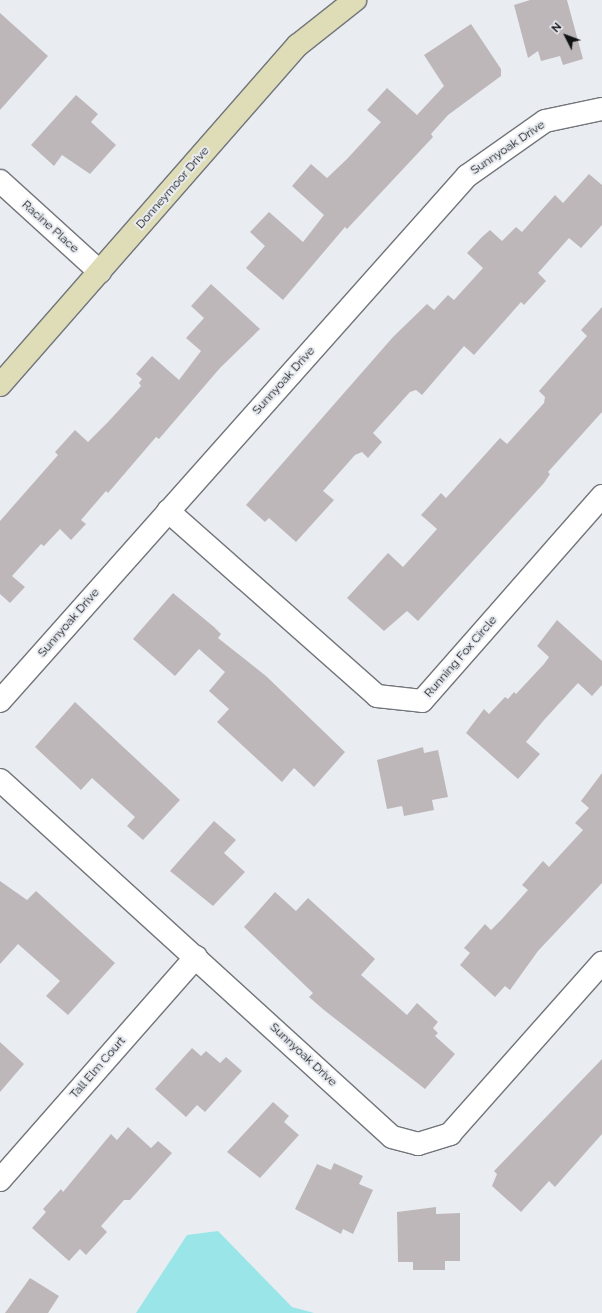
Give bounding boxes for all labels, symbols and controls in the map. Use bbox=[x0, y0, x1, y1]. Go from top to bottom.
north arrow bbox=[546, 16, 586, 56]
text: N bbox=[549, 20, 564, 35]
street label: Sunnyoak Drive bbox=[468, 118, 548, 178]
street label: Donneymoor Drive bbox=[133, 144, 213, 232]
street label: Racine Place bbox=[19, 198, 81, 256]
street label: Sunnyoak Drive bbox=[250, 344, 318, 418]
street label: Sunnyoak Drive bbox=[35, 586, 103, 660]
street label: Running Fox Circle bbox=[422, 613, 500, 701]
street label: Sunnyoak Drive bbox=[267, 1020, 339, 1090]
street label: Tall Elm Court bbox=[67, 1034, 129, 1102]

